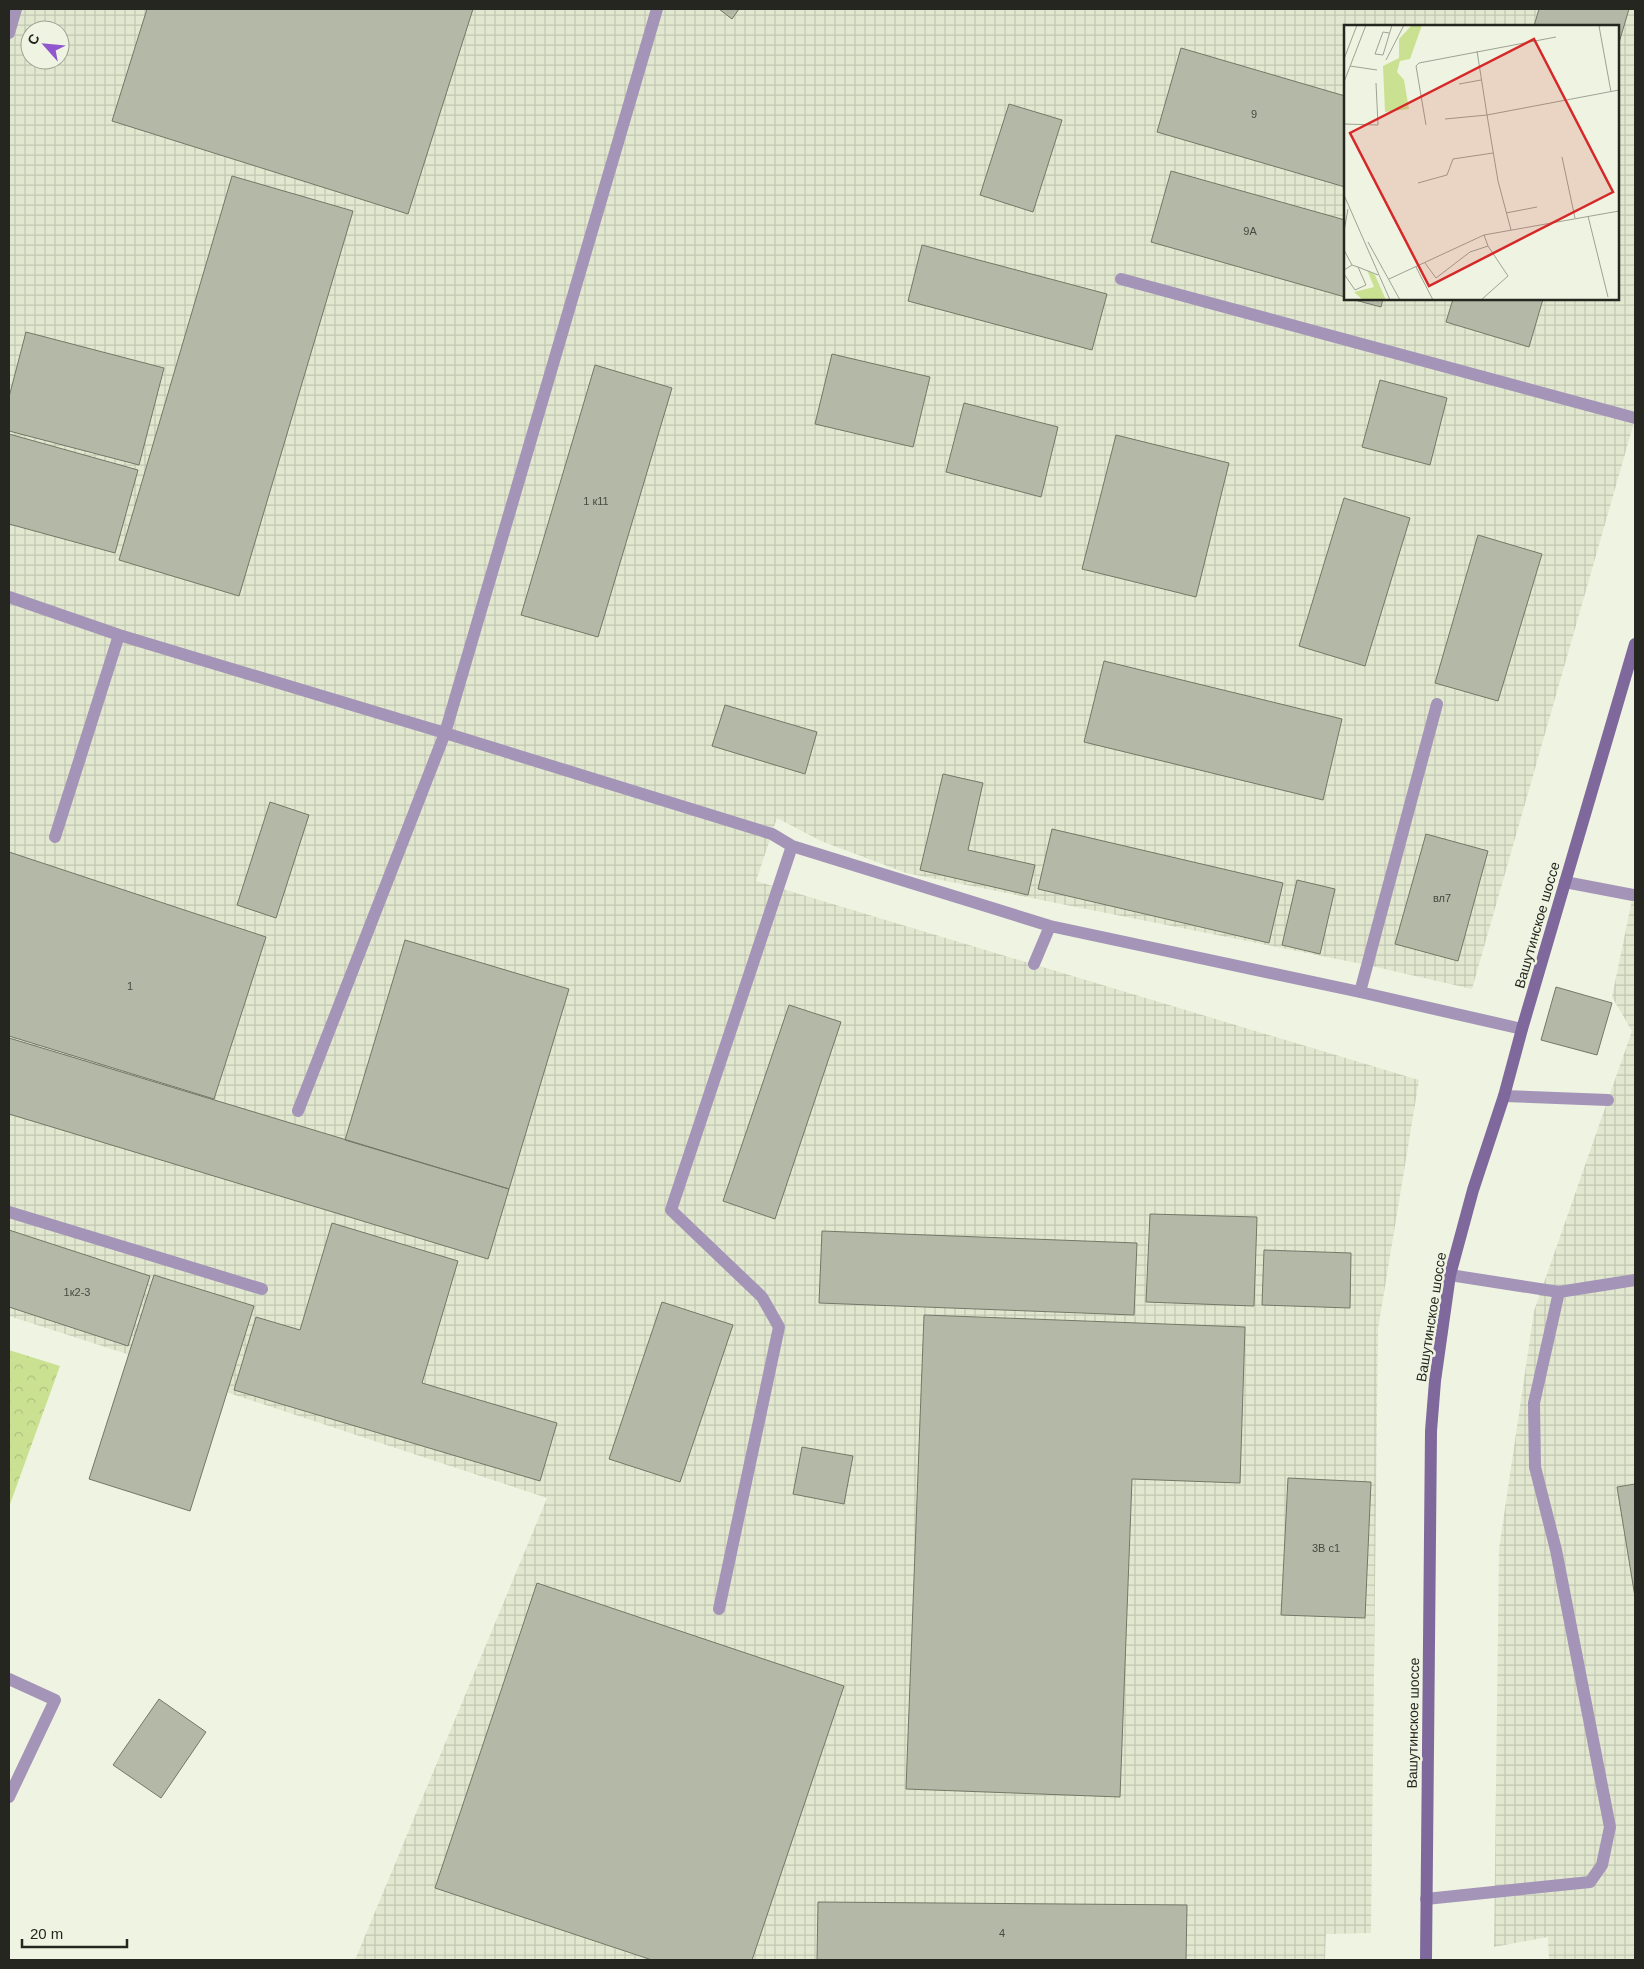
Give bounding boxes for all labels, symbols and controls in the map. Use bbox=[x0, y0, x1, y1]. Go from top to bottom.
north arrow bbox=[20, 20, 70, 70]
inset map bbox=[1344, 25, 1619, 300]
text: С bbox=[24, 31, 43, 47]
house number: 9 bbox=[1251, 108, 1257, 120]
house number: 9А bbox=[1243, 225, 1257, 237]
house number: 1 к11 bbox=[583, 495, 609, 507]
street label: Вашутинское шоссе bbox=[1511, 860, 1563, 990]
house number: вл7 bbox=[1433, 892, 1451, 904]
house number: 1 bbox=[127, 980, 133, 992]
street label: Вашутинское шоссе bbox=[1413, 1251, 1449, 1383]
house number: 1к2-3 bbox=[64, 1286, 90, 1298]
house number: 3В с1 bbox=[1312, 1542, 1340, 1554]
street label: Вашутинское шоссе bbox=[1404, 1657, 1422, 1789]
scale bar bbox=[22, 1916, 128, 1948]
text: 20 m bbox=[30, 1925, 63, 1942]
house number: 4 bbox=[999, 1927, 1005, 1939]

